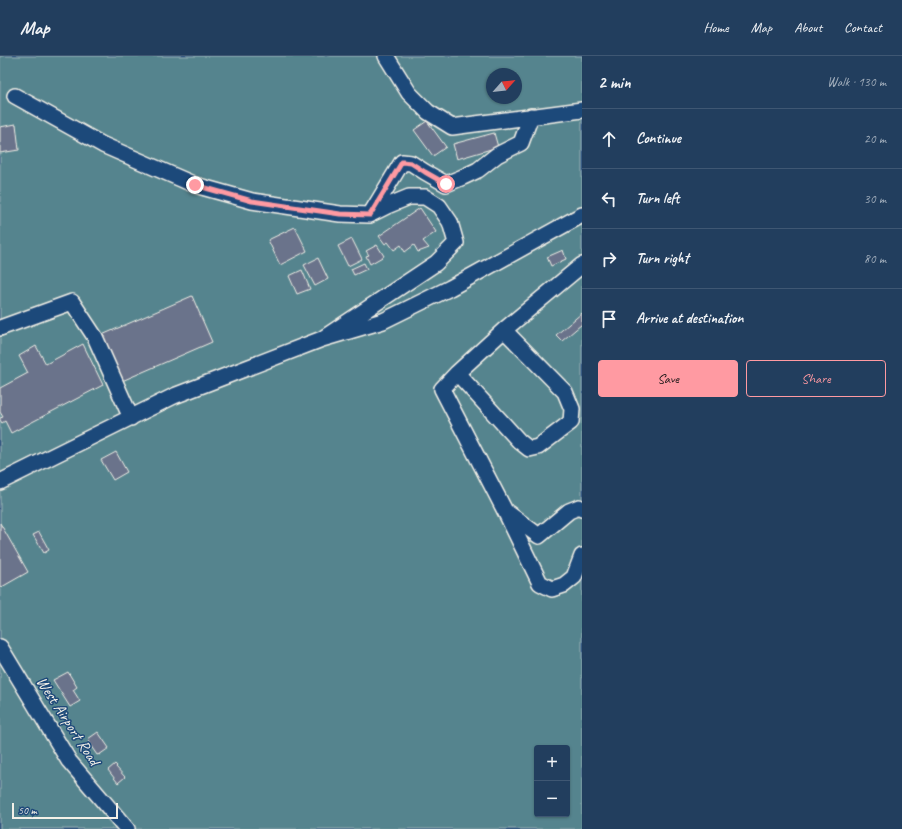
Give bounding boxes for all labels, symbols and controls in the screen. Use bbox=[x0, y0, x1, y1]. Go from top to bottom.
text: Map bbox=[20, 16, 50, 40]
text: Home bbox=[703, 19, 729, 36]
text: Map bbox=[751, 19, 772, 36]
text: About bbox=[794, 19, 822, 36]
text: Contact bbox=[844, 19, 882, 36]
north arrow bbox=[486, 68, 522, 104]
text: 2 min bbox=[598, 72, 631, 93]
text: Walk · 130 m bbox=[827, 74, 886, 90]
icon: ahead bbox=[598, 128, 620, 150]
text: Continue bbox=[636, 129, 681, 148]
text: 20 m bbox=[864, 131, 886, 147]
route start bbox=[437, 175, 455, 193]
route end bbox=[186, 176, 204, 194]
icon: left bbox=[598, 188, 620, 210]
text: Turn left bbox=[636, 189, 679, 208]
text: 30 m bbox=[864, 191, 886, 207]
icon: right bbox=[598, 248, 620, 270]
text: Turn right bbox=[636, 249, 689, 268]
text: 80 m bbox=[864, 251, 886, 267]
icon: arrive bbox=[598, 308, 620, 330]
text: Arrive at destination bbox=[636, 309, 743, 328]
button: Save bbox=[598, 360, 738, 397]
button: Share bbox=[746, 360, 886, 397]
street label: West Airport Road bbox=[32, 673, 106, 771]
map controls bbox=[534, 745, 570, 817]
button: + bbox=[534, 745, 570, 781]
button: − bbox=[534, 781, 570, 817]
scale bar bbox=[12, 801, 118, 820]
text: 50 m bbox=[18, 803, 37, 817]

